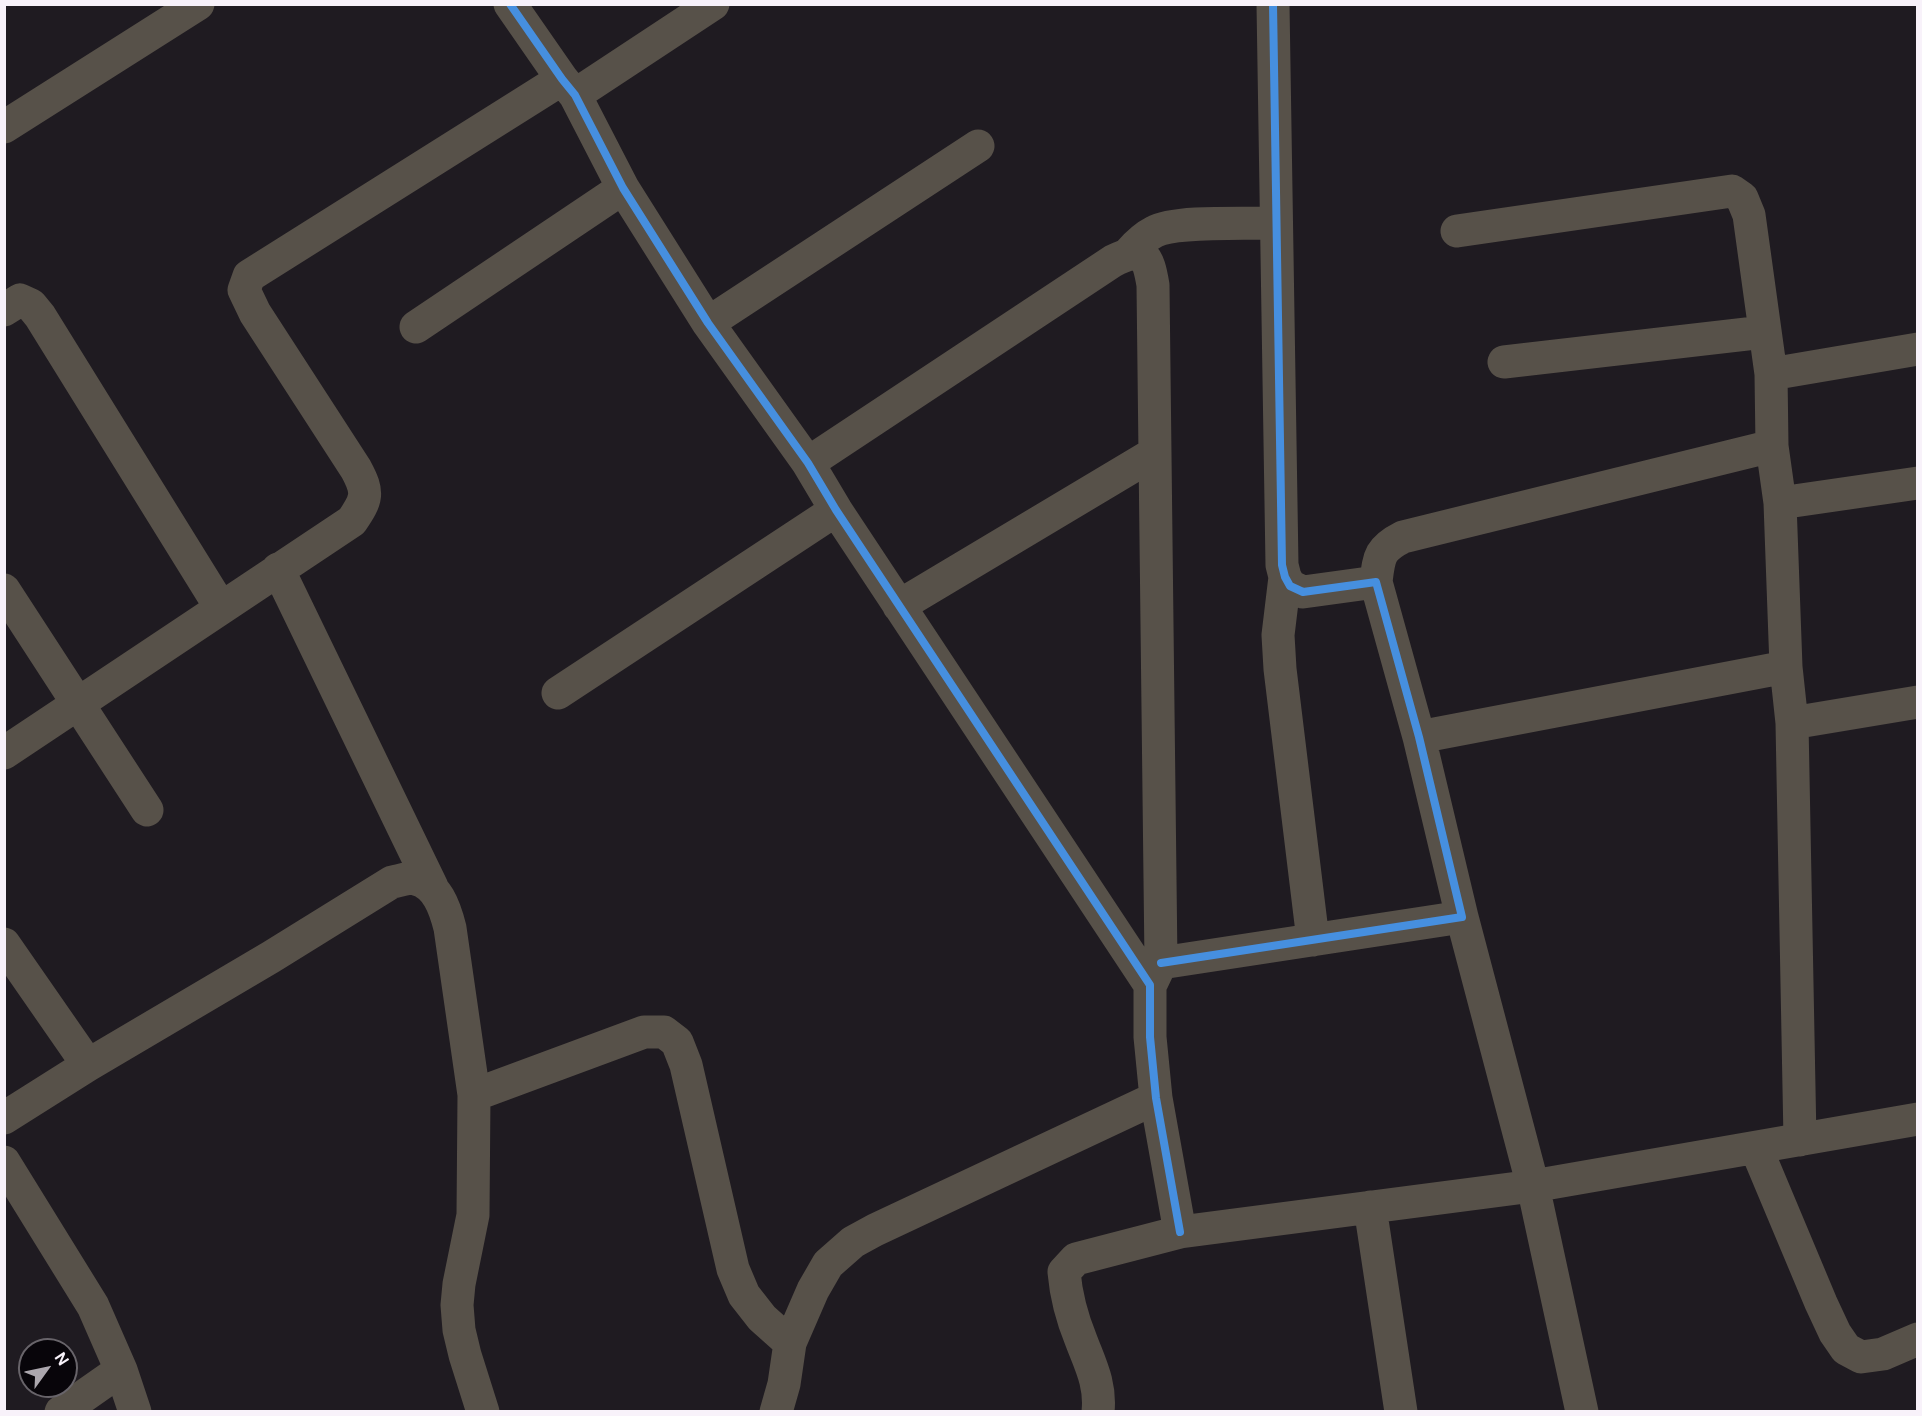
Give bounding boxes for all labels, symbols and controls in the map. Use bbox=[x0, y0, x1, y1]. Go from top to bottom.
north arrow bbox=[18, 1338, 78, 1398]
text: N bbox=[50, 1348, 74, 1370]

